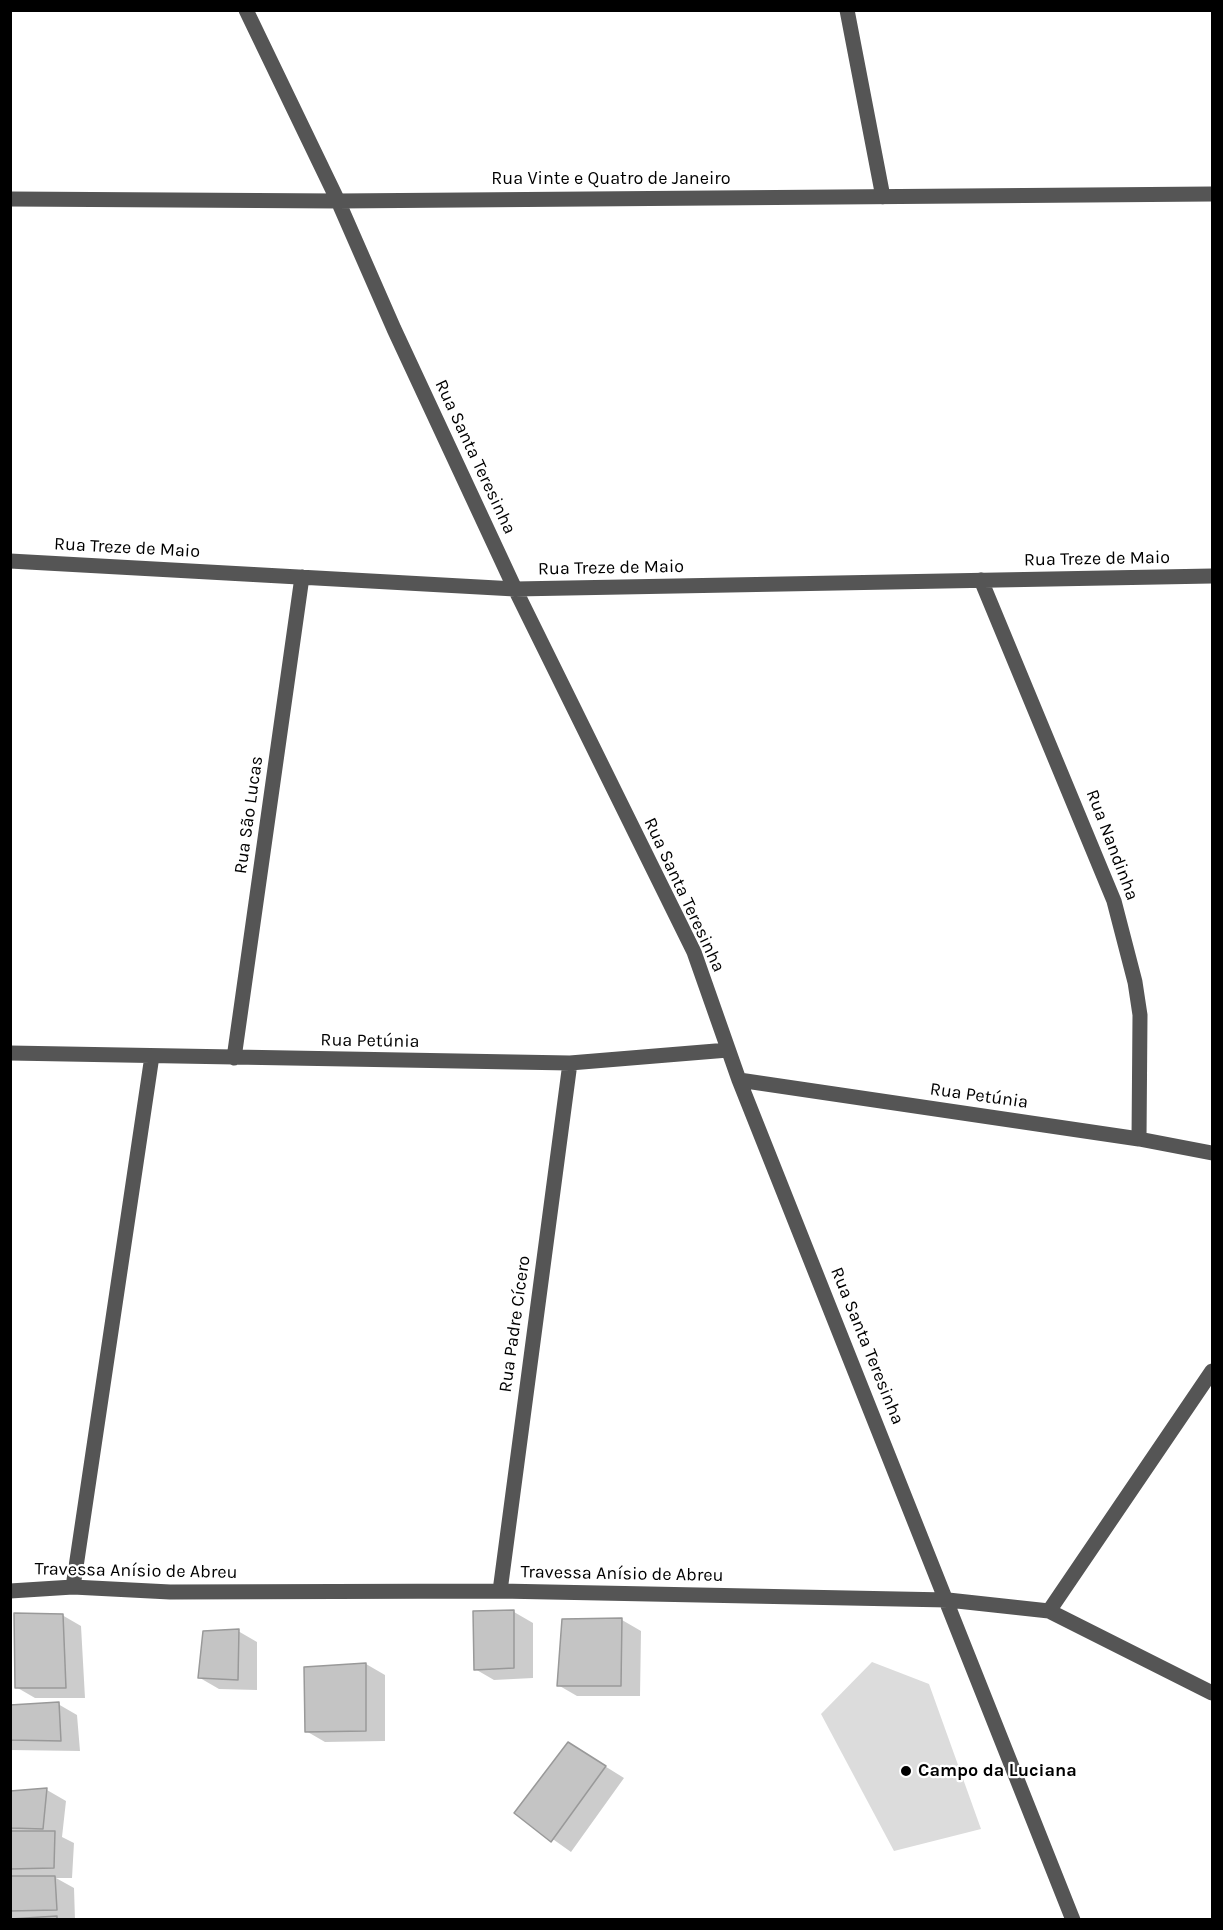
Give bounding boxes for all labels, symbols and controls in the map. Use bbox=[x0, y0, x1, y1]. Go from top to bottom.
street label: Rua Vinte e Quatro de Janeiro bbox=[491, 168, 731, 190]
street label: Rua Santa Teresinha bbox=[430, 376, 520, 538]
street label: Rua Treze de Maio bbox=[53, 533, 201, 563]
street label: Rua Treze de Maio bbox=[1024, 547, 1170, 571]
street label: Rua Treze de Maio bbox=[538, 556, 684, 580]
street label: Rua São Lucas bbox=[230, 755, 268, 875]
street label: Rua Nandinha bbox=[1081, 787, 1143, 903]
street label: Rua Santa Teresinha bbox=[639, 814, 729, 976]
street label: Rua Petúnia bbox=[320, 1029, 420, 1053]
street label: Rua Petúnia bbox=[928, 1078, 1030, 1114]
street label: Rua Padre Cícero bbox=[495, 1254, 535, 1394]
street label: Rua Santa Teresinha bbox=[826, 1264, 908, 1428]
street label: Travessa Anísio de Abreu bbox=[34, 1558, 238, 1584]
street label: Travessa Anísio de Abreu bbox=[520, 1561, 724, 1587]
place label: Campo da Luciana bbox=[918, 1760, 1077, 1782]
marker: Campo da Luciana bbox=[899, 1764, 913, 1778]

